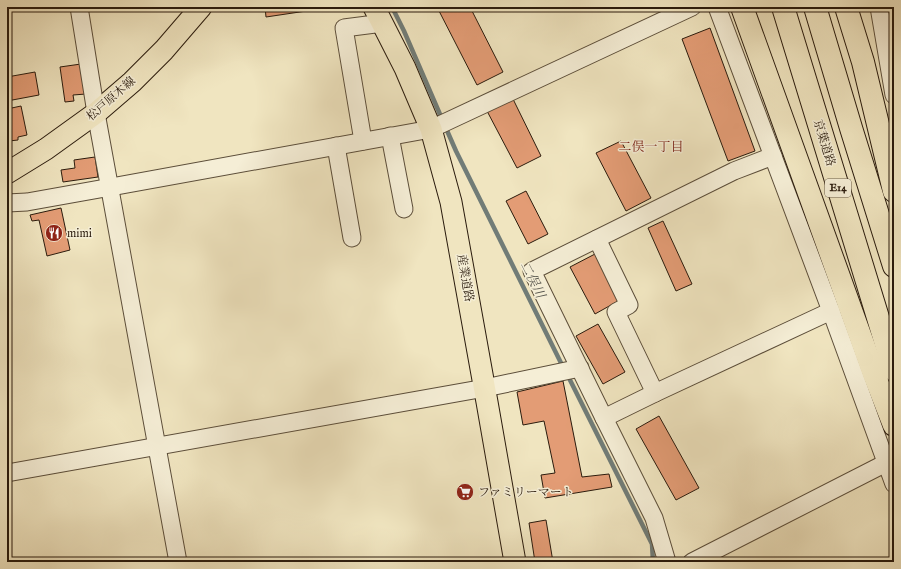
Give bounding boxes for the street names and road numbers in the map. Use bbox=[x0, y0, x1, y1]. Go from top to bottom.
street label: 松戸原木線 bbox=[83, 74, 139, 124]
street label: 京葉道路 bbox=[810, 118, 838, 168]
road number: E14 bbox=[825, 179, 851, 197]
street label: 産業道路 bbox=[453, 253, 477, 303]

